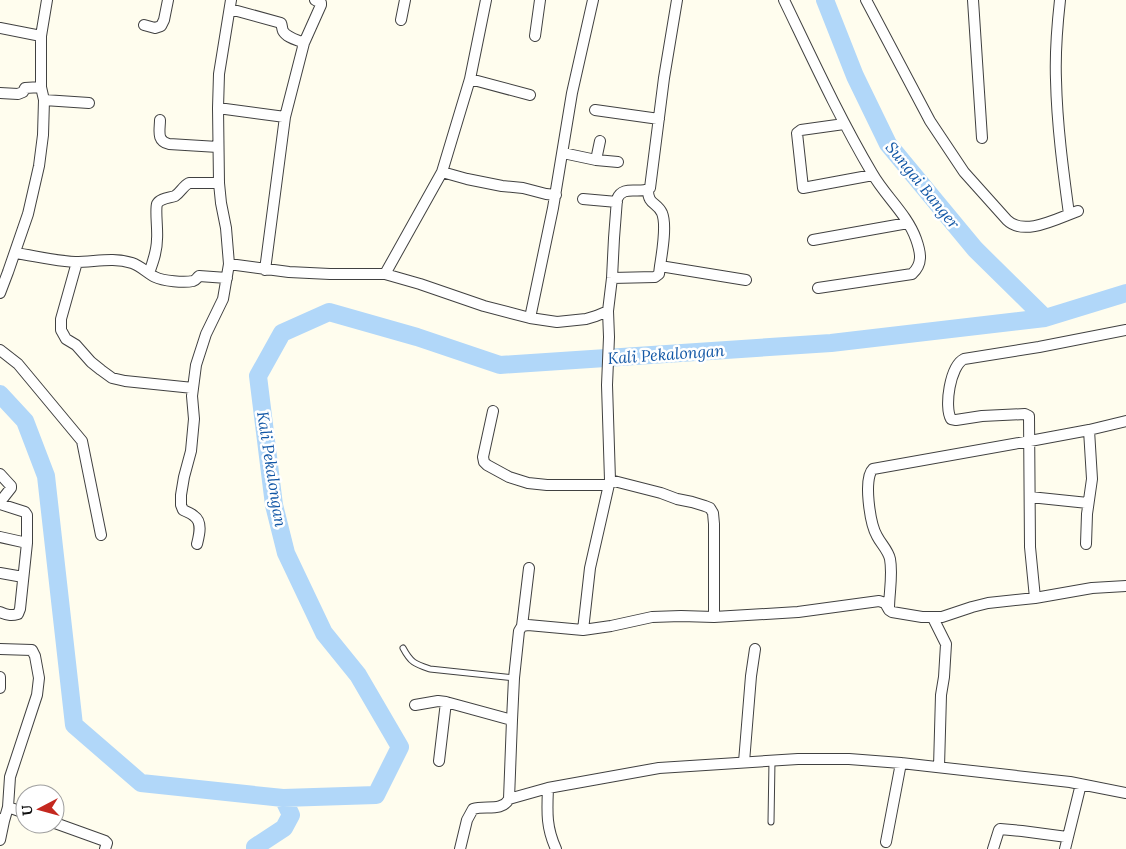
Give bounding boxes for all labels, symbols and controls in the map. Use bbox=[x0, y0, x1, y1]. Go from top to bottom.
water label: Sungai Banger bbox=[882, 137, 965, 233]
water label: Kali Pekalongan bbox=[607, 340, 725, 368]
water label: Kali Pekalongan bbox=[253, 410, 291, 528]
north arrow bbox=[15, 784, 65, 834]
text: U bbox=[18, 804, 37, 817]

